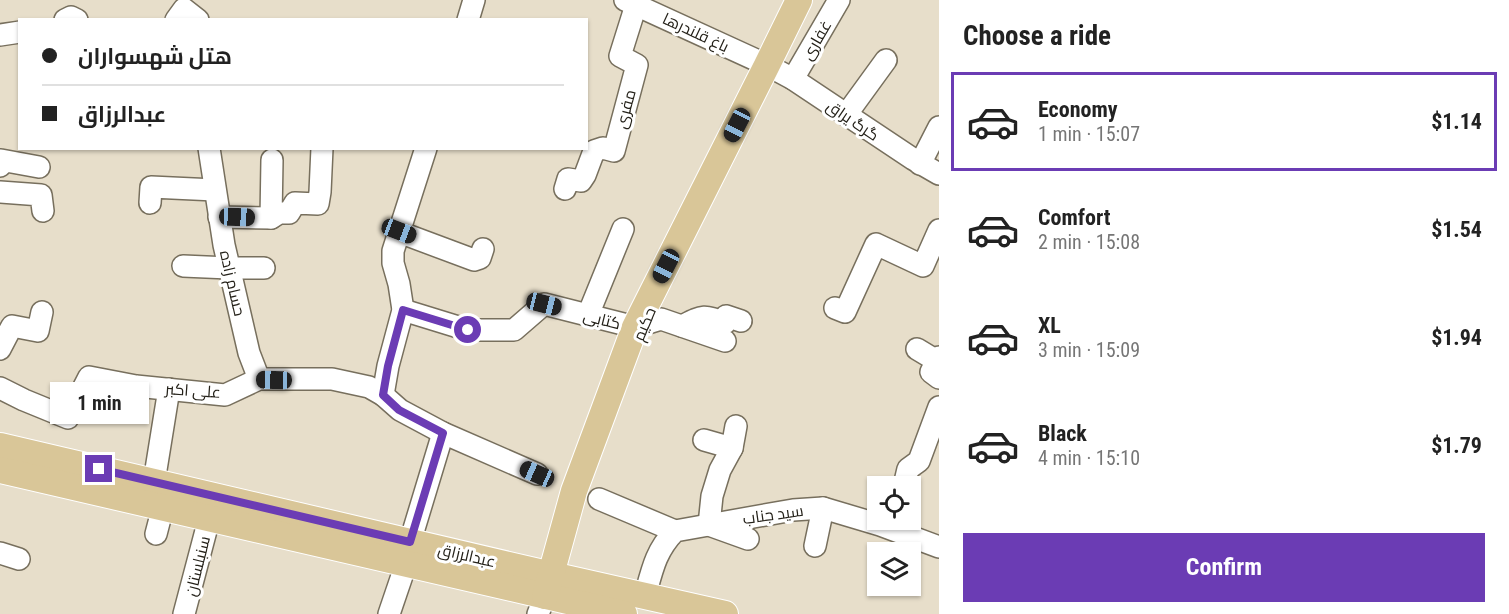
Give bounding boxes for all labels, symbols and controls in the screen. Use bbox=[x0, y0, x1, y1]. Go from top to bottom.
street label: باغ قلندرها bbox=[659, 9, 732, 58]
street label: غفاری bbox=[797, 17, 836, 64]
text: Choose a ride bbox=[963, 20, 1111, 52]
text: هتل شهسواران bbox=[78, 44, 232, 69]
street label: مفری bbox=[611, 88, 641, 131]
icon: car bbox=[966, 95, 1020, 149]
street label: گرگ یراق bbox=[822, 96, 882, 146]
text: Economy bbox=[1038, 97, 1118, 122]
text: عبدالرزاق bbox=[78, 102, 166, 127]
car bbox=[721, 105, 753, 145]
text: $1.14 bbox=[1431, 109, 1482, 134]
text: 1 min · 15:07 bbox=[1038, 122, 1140, 146]
icon: car bbox=[966, 203, 1020, 257]
text: Comfort bbox=[1038, 205, 1111, 230]
car bbox=[219, 207, 255, 227]
car bbox=[379, 216, 419, 246]
text: $1.54 bbox=[1431, 217, 1482, 242]
text: 2 min · 15:08 bbox=[1038, 230, 1140, 254]
car bbox=[650, 246, 682, 286]
street label: حسام زاده bbox=[214, 249, 249, 318]
car bbox=[524, 291, 564, 317]
street label: حکیم bbox=[629, 305, 662, 345]
street label: کتابی bbox=[581, 306, 623, 334]
icon: car bbox=[966, 311, 1020, 365]
text: XL bbox=[1038, 313, 1061, 338]
route start bbox=[454, 316, 481, 343]
text: $1.94 bbox=[1431, 325, 1482, 350]
text: 3 min · 15:09 bbox=[1038, 338, 1140, 362]
car bbox=[256, 371, 292, 389]
street label: علی اکبر bbox=[163, 379, 222, 403]
callout: 1 min bbox=[50, 382, 148, 424]
text: 1 min bbox=[77, 391, 122, 415]
icon: car bbox=[966, 419, 1020, 473]
text: Black bbox=[1038, 421, 1087, 446]
text: $1.79 bbox=[1431, 433, 1482, 458]
text: 4 min · 15:10 bbox=[1038, 446, 1140, 470]
route end bbox=[85, 455, 112, 482]
car bbox=[517, 458, 557, 490]
map controls bbox=[867, 476, 921, 596]
button: locate bbox=[867, 476, 921, 530]
street label: سید جناب bbox=[741, 501, 805, 528]
button: Confirm bbox=[963, 533, 1485, 602]
street label: سنبلستان bbox=[181, 534, 215, 598]
street label: عبدالرزاق bbox=[436, 540, 498, 572]
button: layers bbox=[867, 542, 921, 596]

